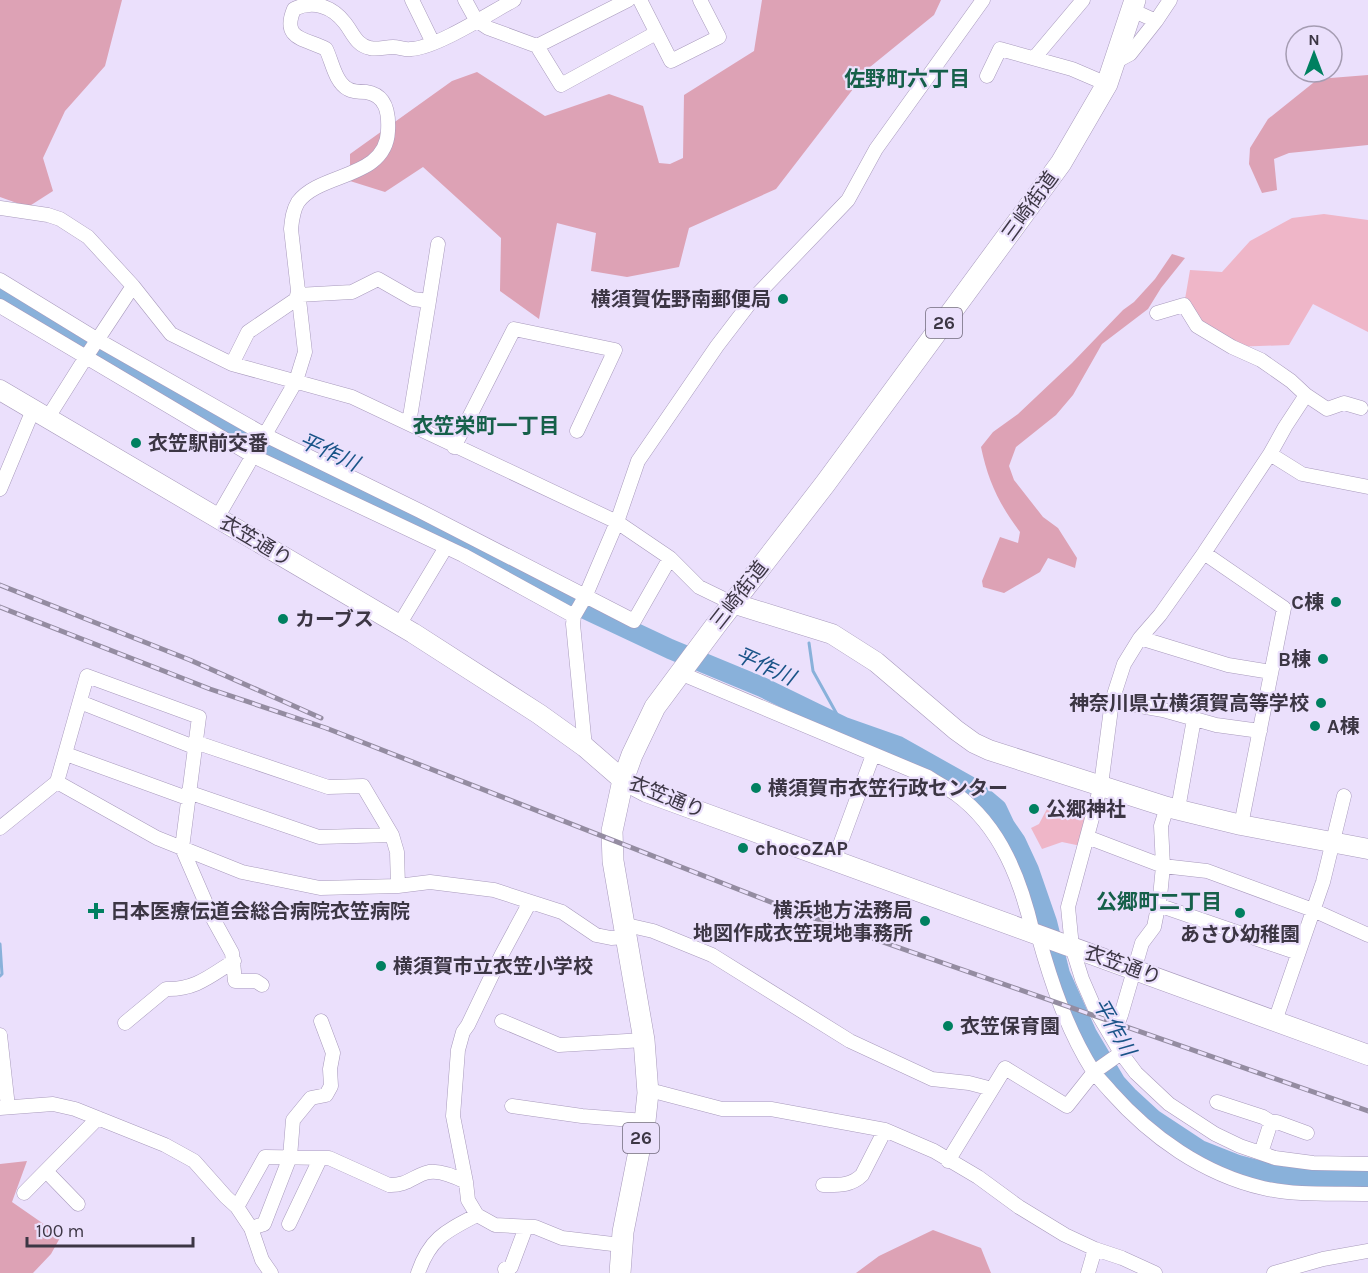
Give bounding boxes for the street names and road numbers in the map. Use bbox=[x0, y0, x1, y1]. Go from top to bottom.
street label: 三崎街道 bbox=[997, 167, 1063, 245]
road number: 26 bbox=[926, 308, 962, 338]
street label: 衣笠通り bbox=[216, 511, 296, 571]
street label: 三崎街道 bbox=[705, 556, 773, 634]
street label: 衣笠通り bbox=[626, 771, 708, 823]
street label: 衣笠通り bbox=[1081, 941, 1165, 989]
road number: 26 bbox=[623, 1123, 659, 1153]

